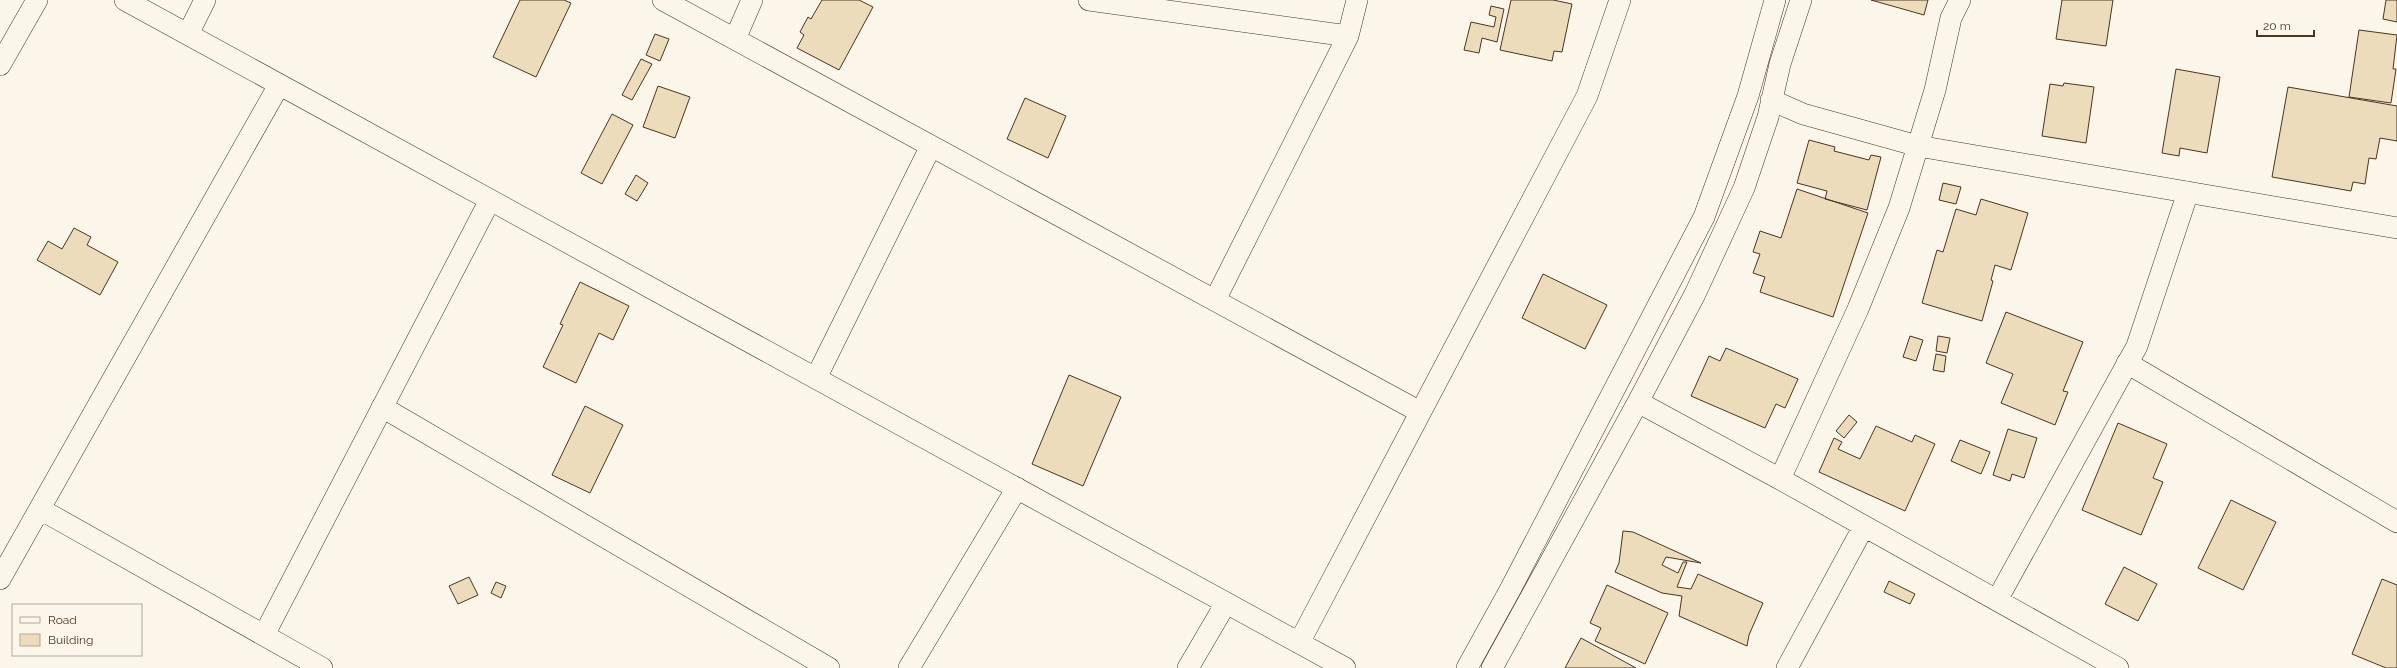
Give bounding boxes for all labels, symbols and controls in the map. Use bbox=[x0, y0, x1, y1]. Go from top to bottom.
scale bar bbox=[2257, 12, 2314, 38]
text: 20 m bbox=[2263, 19, 2291, 33]
legend bbox=[12, 604, 142, 656]
text: Road bbox=[48, 613, 77, 627]
text: Building bbox=[48, 633, 94, 647]

